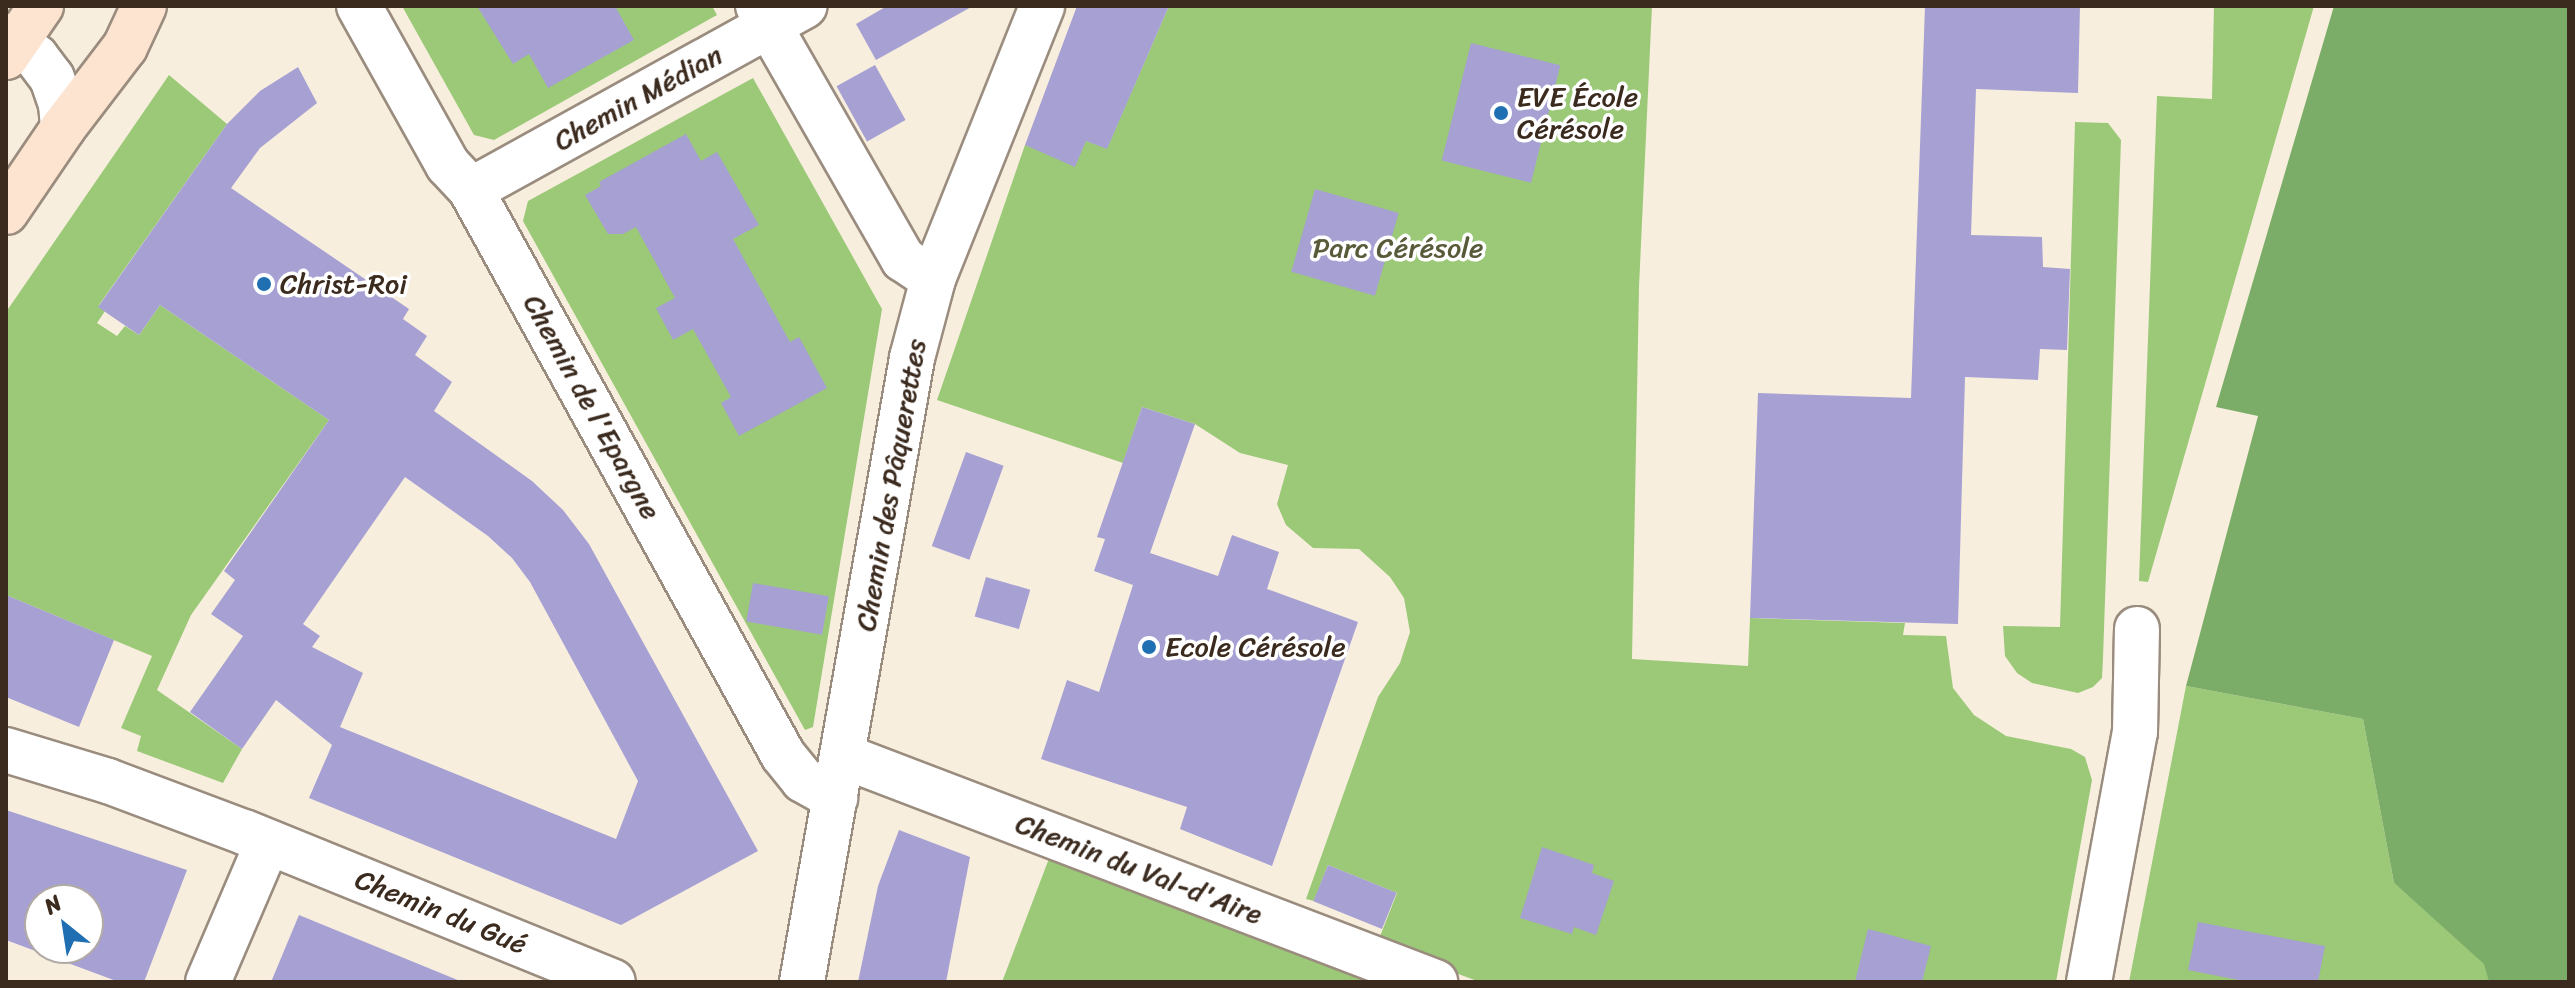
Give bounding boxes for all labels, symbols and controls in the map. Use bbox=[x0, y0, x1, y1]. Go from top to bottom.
street label: Chemin Médian bbox=[548, 38, 728, 158]
place label: EVE École Cérésole bbox=[1517, 80, 1638, 146]
marker: EVE École Cérésole bbox=[1492, 104, 1510, 122]
park label: Parc Cérésole bbox=[1313, 231, 1483, 265]
place label: Christ-Roi bbox=[280, 267, 407, 301]
marker: Christ-Roi bbox=[255, 275, 273, 293]
street label: Chemin de l'Epargne bbox=[516, 288, 668, 526]
street label: Chemin des Pâquerettes bbox=[849, 337, 933, 633]
place label: Ecole Cérésole bbox=[1165, 630, 1346, 664]
marker: Ecole Cérésole bbox=[1140, 638, 1158, 656]
street label: Chemin du Val-d'Aire bbox=[1011, 806, 1267, 932]
street label: Chemin du Gué bbox=[350, 862, 532, 962]
north arrow bbox=[24, 884, 104, 964]
text: N bbox=[36, 884, 69, 925]

